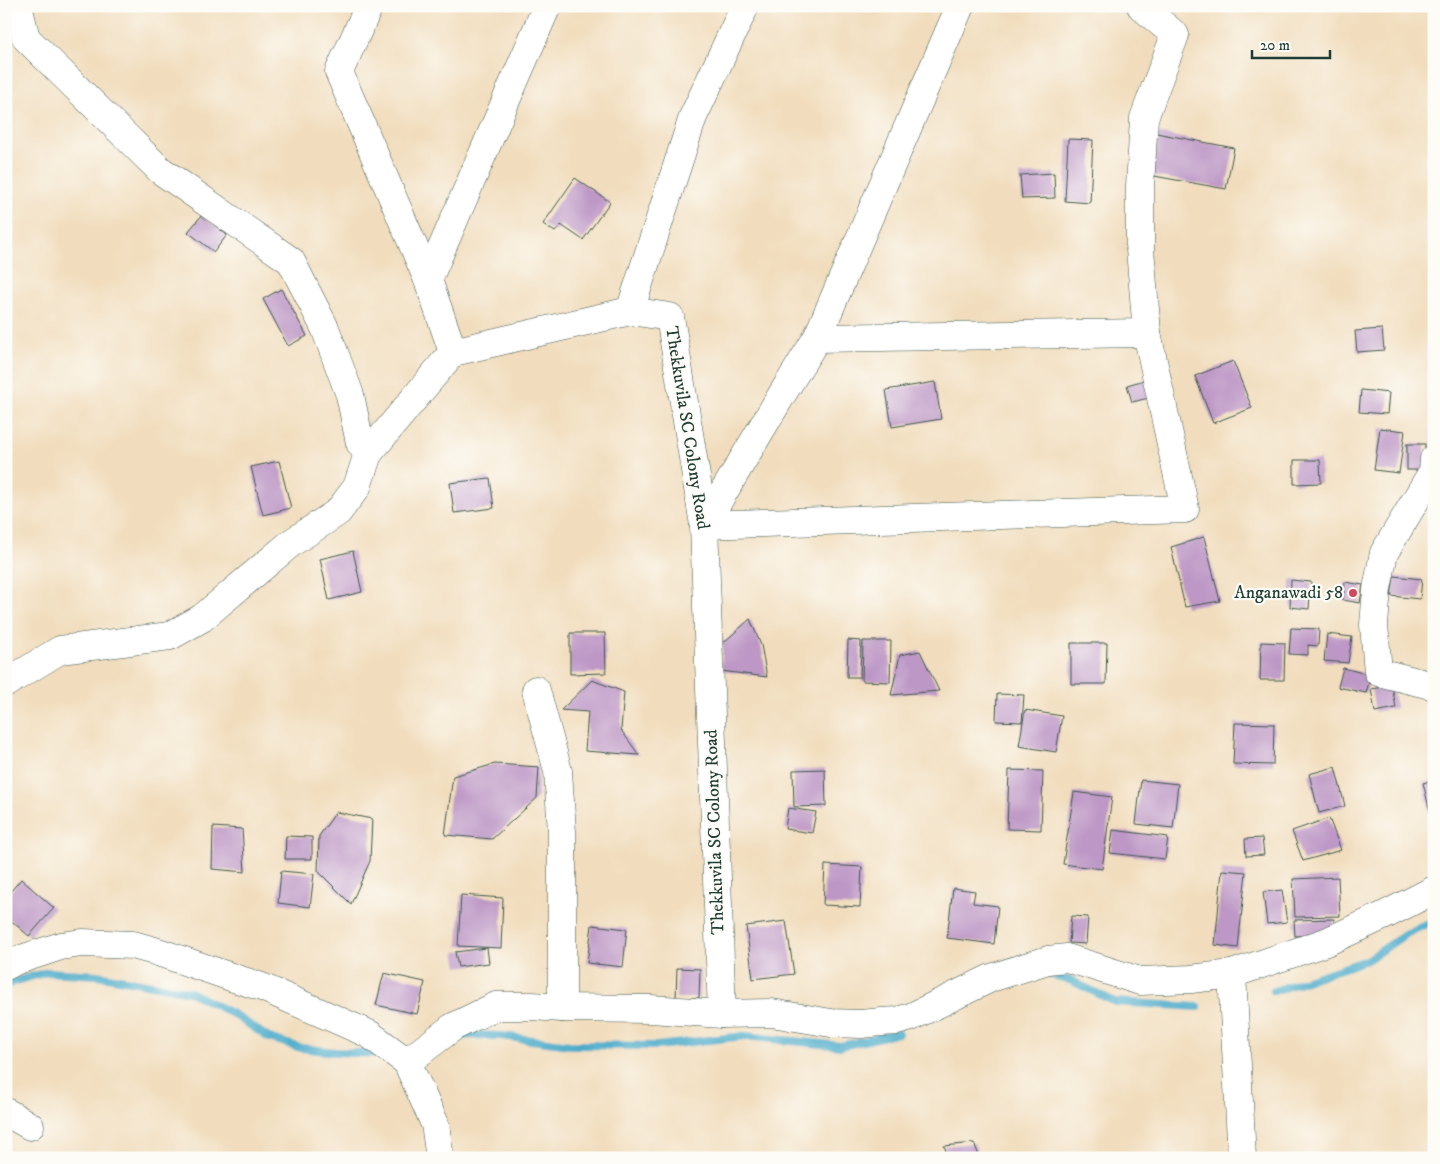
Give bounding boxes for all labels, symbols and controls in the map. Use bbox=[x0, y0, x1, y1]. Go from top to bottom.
scale bar bbox=[1252, 28, 1330, 60]
text: 20 m bbox=[1260, 36, 1290, 55]
street label: Thekkuvila SC Colony Road bbox=[660, 325, 714, 531]
place label: Anganawadi 58 bbox=[1234, 582, 1343, 604]
marker: Anganawadi 58 bbox=[1347, 587, 1359, 599]
street label: Thekkuvila SC Colony Road bbox=[700, 729, 730, 935]

